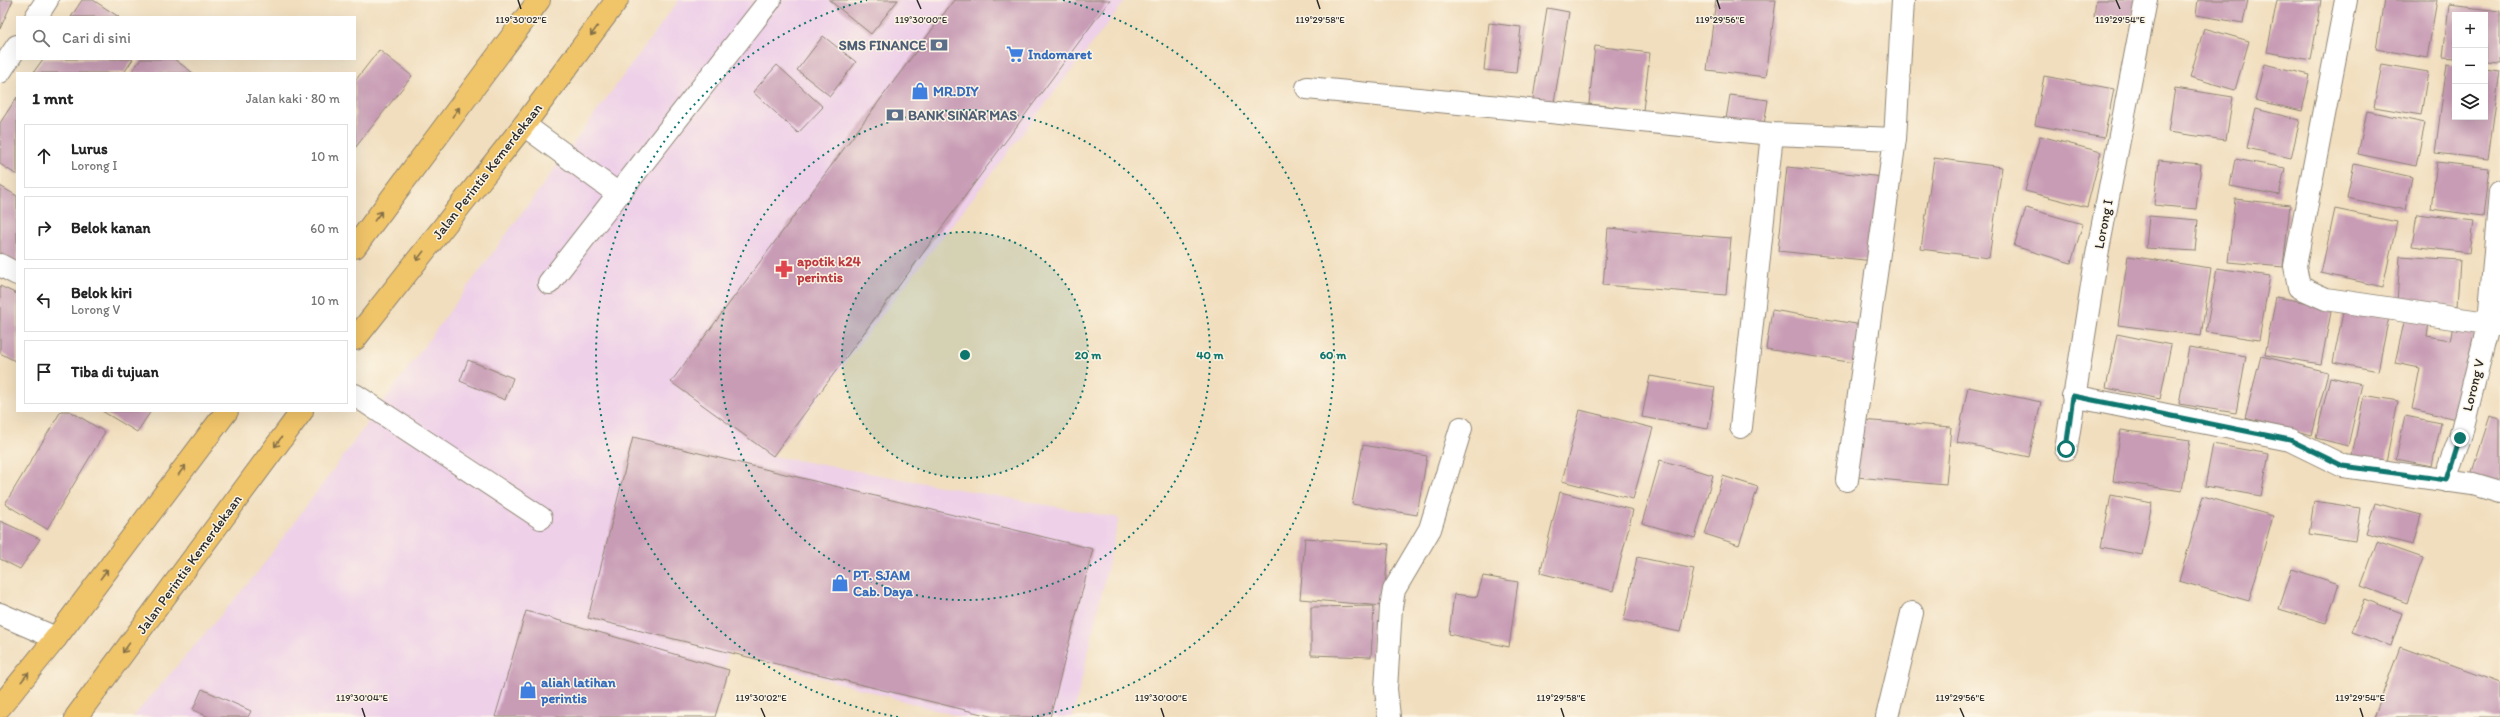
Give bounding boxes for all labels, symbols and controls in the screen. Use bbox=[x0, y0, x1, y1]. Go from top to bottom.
map controls bbox=[2452, 12, 2488, 120]
button: + bbox=[2452, 12, 2488, 48]
text: 119°30'02"E bbox=[495, 13, 547, 26]
text: 119°30'00"E bbox=[895, 13, 948, 26]
text: 119°29'58"E bbox=[1295, 13, 1345, 26]
text: 119°29'56"E bbox=[1695, 13, 1745, 26]
text: 119°29'54"E bbox=[2095, 13, 2146, 26]
search box bbox=[16, 16, 356, 60]
one-way arrow bbox=[589, 26, 598, 37]
icon: search bbox=[30, 27, 52, 49]
text: Cari di sini bbox=[62, 29, 131, 47]
bank icon: SMS FINANCE bbox=[929, 35, 949, 55]
place label: SMS FINANCE bbox=[839, 37, 926, 54]
supermarket icon: Indomaret bbox=[1005, 44, 1025, 64]
place label: Indomaret bbox=[1028, 46, 1093, 63]
button: − bbox=[2452, 48, 2488, 84]
shop icon: MR.DIY bbox=[910, 81, 930, 101]
place label: MR.DIY bbox=[933, 83, 980, 100]
button: layers bbox=[2452, 84, 2488, 120]
text: 1 mnt bbox=[32, 88, 73, 108]
text: Jalan kaki · 80 m bbox=[246, 91, 340, 106]
street label: Jalan Perintis Kemerdekaan bbox=[429, 99, 546, 243]
bank icon: BANK SINAR MAS bbox=[885, 105, 905, 125]
one-way arrow bbox=[452, 106, 460, 117]
place label: BANK SINAR MAS bbox=[908, 107, 1017, 124]
text: Lurus bbox=[71, 140, 108, 158]
icon: ahead bbox=[33, 145, 55, 167]
text: 10 m bbox=[311, 149, 339, 164]
text: Lorong I bbox=[71, 158, 117, 173]
street label: Lorong I bbox=[2090, 198, 2117, 250]
one-way arrow bbox=[374, 211, 382, 222]
icon: right bbox=[33, 217, 55, 239]
text: Belok kanan bbox=[71, 219, 151, 237]
text: 60 m bbox=[310, 221, 339, 236]
one-way arrow bbox=[416, 251, 425, 262]
place label: apotik k24 perintis bbox=[796, 253, 862, 286]
pharmacy icon: apotik k24 perintis bbox=[774, 259, 794, 279]
text: Belok kiri bbox=[71, 284, 132, 302]
icon: left bbox=[33, 289, 55, 311]
text: 10 m bbox=[311, 293, 339, 308]
text: Lorong V bbox=[71, 302, 120, 317]
centre of rings bbox=[958, 348, 972, 362]
text: 20 m bbox=[1075, 348, 1102, 362]
text: 40 m bbox=[1196, 348, 1225, 362]
text: 60 m bbox=[1320, 348, 1347, 362]
street label: Lorong V bbox=[2459, 357, 2488, 413]
icon: arrive bbox=[33, 361, 55, 383]
text: Tiba di tujuan bbox=[71, 363, 159, 381]
route end bbox=[2451, 429, 2469, 447]
one-way arrow bbox=[274, 437, 283, 448]
route start bbox=[2057, 440, 2075, 458]
one-way arrow bbox=[178, 465, 187, 476]
street label: Jalan Perintis Kemerdekaan bbox=[133, 491, 246, 637]
place label: PT. SJAM Cab. Daya bbox=[853, 567, 913, 600]
one-way arrow bbox=[100, 569, 108, 580]
shop icon: PT. SJAM Cab. Daya bbox=[830, 573, 850, 593]
one-way arrow bbox=[122, 643, 131, 654]
one-way arrow bbox=[20, 672, 29, 682]
place label: aliah latihan perintis bbox=[540, 674, 616, 707]
shop icon: aliah latihan perintis bbox=[518, 680, 538, 700]
text: 119°30'04"E bbox=[336, 691, 389, 704]
text: 119°30'02"E bbox=[735, 691, 787, 704]
text: 119°30'00"E bbox=[1135, 691, 1188, 704]
text: 119°29'58"E bbox=[1536, 691, 1586, 704]
text: 119°29'56"E bbox=[1935, 691, 1985, 704]
text: 119°29'54"E bbox=[2335, 691, 2386, 704]

